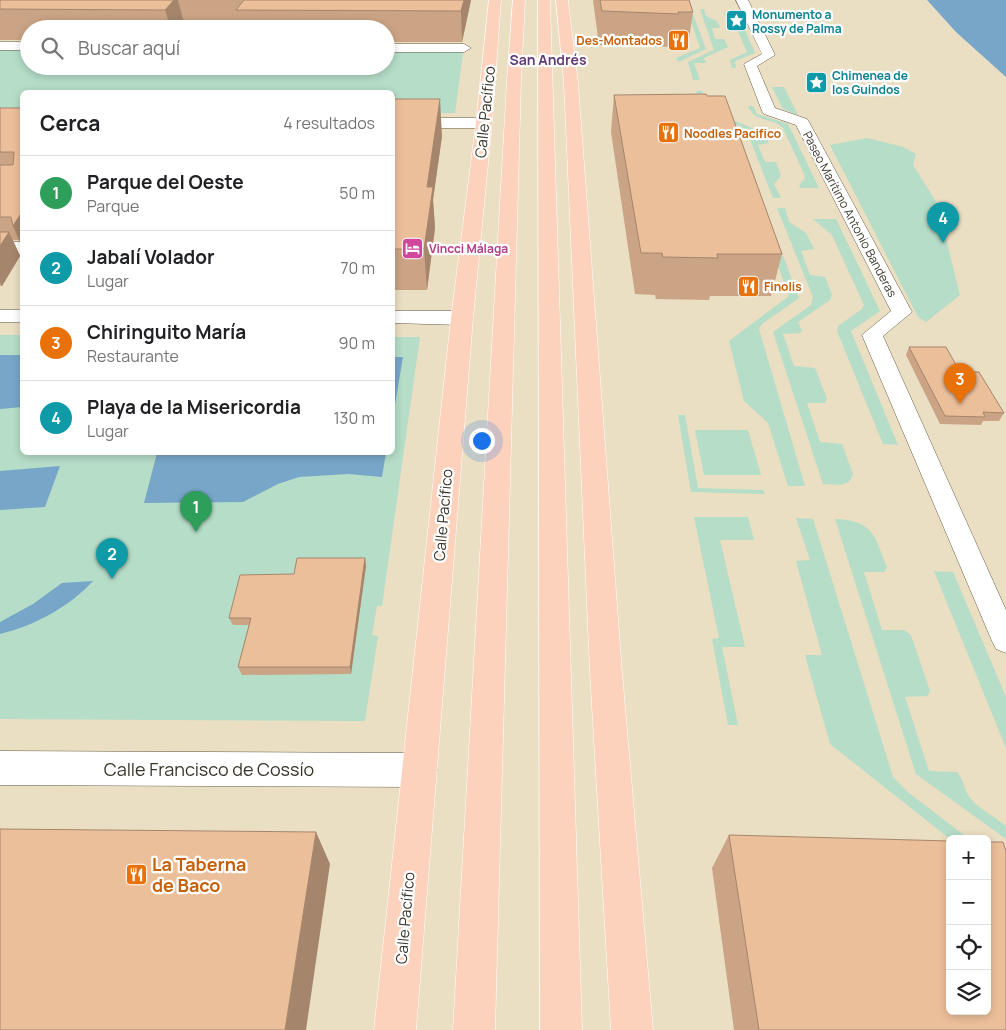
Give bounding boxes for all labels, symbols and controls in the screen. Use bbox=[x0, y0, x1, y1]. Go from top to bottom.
place label: Monumento a Rossy de Palma bbox=[752, 6, 842, 37]
place icon: Monumento a Rossy de Palma bbox=[724, 9, 748, 33]
search box bbox=[20, 20, 395, 75]
restaurant icon: Des-Montados bbox=[666, 28, 690, 52]
place label: Des-Montados bbox=[576, 32, 662, 49]
icon: search bbox=[38, 34, 66, 62]
text: Buscar aquí bbox=[78, 35, 180, 61]
district label: San Andrés bbox=[509, 50, 587, 69]
street label: Calle Pacífico bbox=[470, 65, 500, 159]
place label: Chimenea de los Guindos bbox=[832, 67, 908, 98]
place icon: Chimenea de los Guindos bbox=[804, 70, 828, 94]
text: Cerca bbox=[40, 109, 100, 137]
text: 4 resultados bbox=[283, 112, 375, 134]
restaurant icon: Noodles Pacifico bbox=[656, 121, 680, 145]
place label: Noodles Pacifico bbox=[684, 125, 781, 142]
street label: Paseo Marítimo Antonio Banderas bbox=[799, 128, 901, 300]
text: Parque del Oeste bbox=[87, 169, 244, 195]
text: 1 bbox=[52, 182, 60, 204]
text: 50 m bbox=[339, 182, 375, 204]
text: Parque bbox=[87, 195, 139, 217]
pin: 4 bbox=[927, 202, 959, 243]
hotel icon: Vincci Málaga bbox=[401, 236, 425, 260]
place label: Vincci Málaga bbox=[429, 240, 508, 257]
text: Jabalí Volador bbox=[87, 244, 215, 270]
text: 2 bbox=[51, 257, 61, 279]
text: 70 m bbox=[340, 257, 375, 279]
text: Lugar bbox=[87, 270, 129, 292]
restaurant icon: Finolis bbox=[736, 274, 760, 298]
place label: Finolis bbox=[764, 278, 802, 295]
text: Chiringuito María bbox=[87, 319, 246, 345]
text: 3 bbox=[51, 332, 61, 354]
text: 90 m bbox=[339, 332, 375, 354]
text: Restaurante bbox=[87, 345, 179, 367]
pin: 3 bbox=[944, 363, 976, 404]
text: Playa de la Misericordia bbox=[87, 394, 301, 420]
text: 4 bbox=[51, 407, 61, 429]
text: 130 m bbox=[333, 407, 375, 429]
text: Lugar bbox=[87, 420, 129, 442]
your location bbox=[469, 428, 495, 454]
street label: Calle Pacífico bbox=[429, 468, 457, 562]
pin: 1 bbox=[180, 491, 212, 532]
pin: 2 bbox=[96, 538, 128, 579]
street label: Calle Francisco de Cossío bbox=[104, 757, 314, 781]
map controls bbox=[946, 835, 991, 1015]
button: + bbox=[946, 835, 991, 880]
place label: La Taberna de Baco bbox=[152, 852, 246, 897]
restaurant icon: La Taberna de Baco bbox=[124, 862, 148, 886]
street label: Calle Pacífico bbox=[391, 871, 419, 965]
button: − bbox=[946, 880, 991, 925]
button: locate bbox=[946, 925, 991, 970]
button: layers bbox=[946, 970, 991, 1015]

